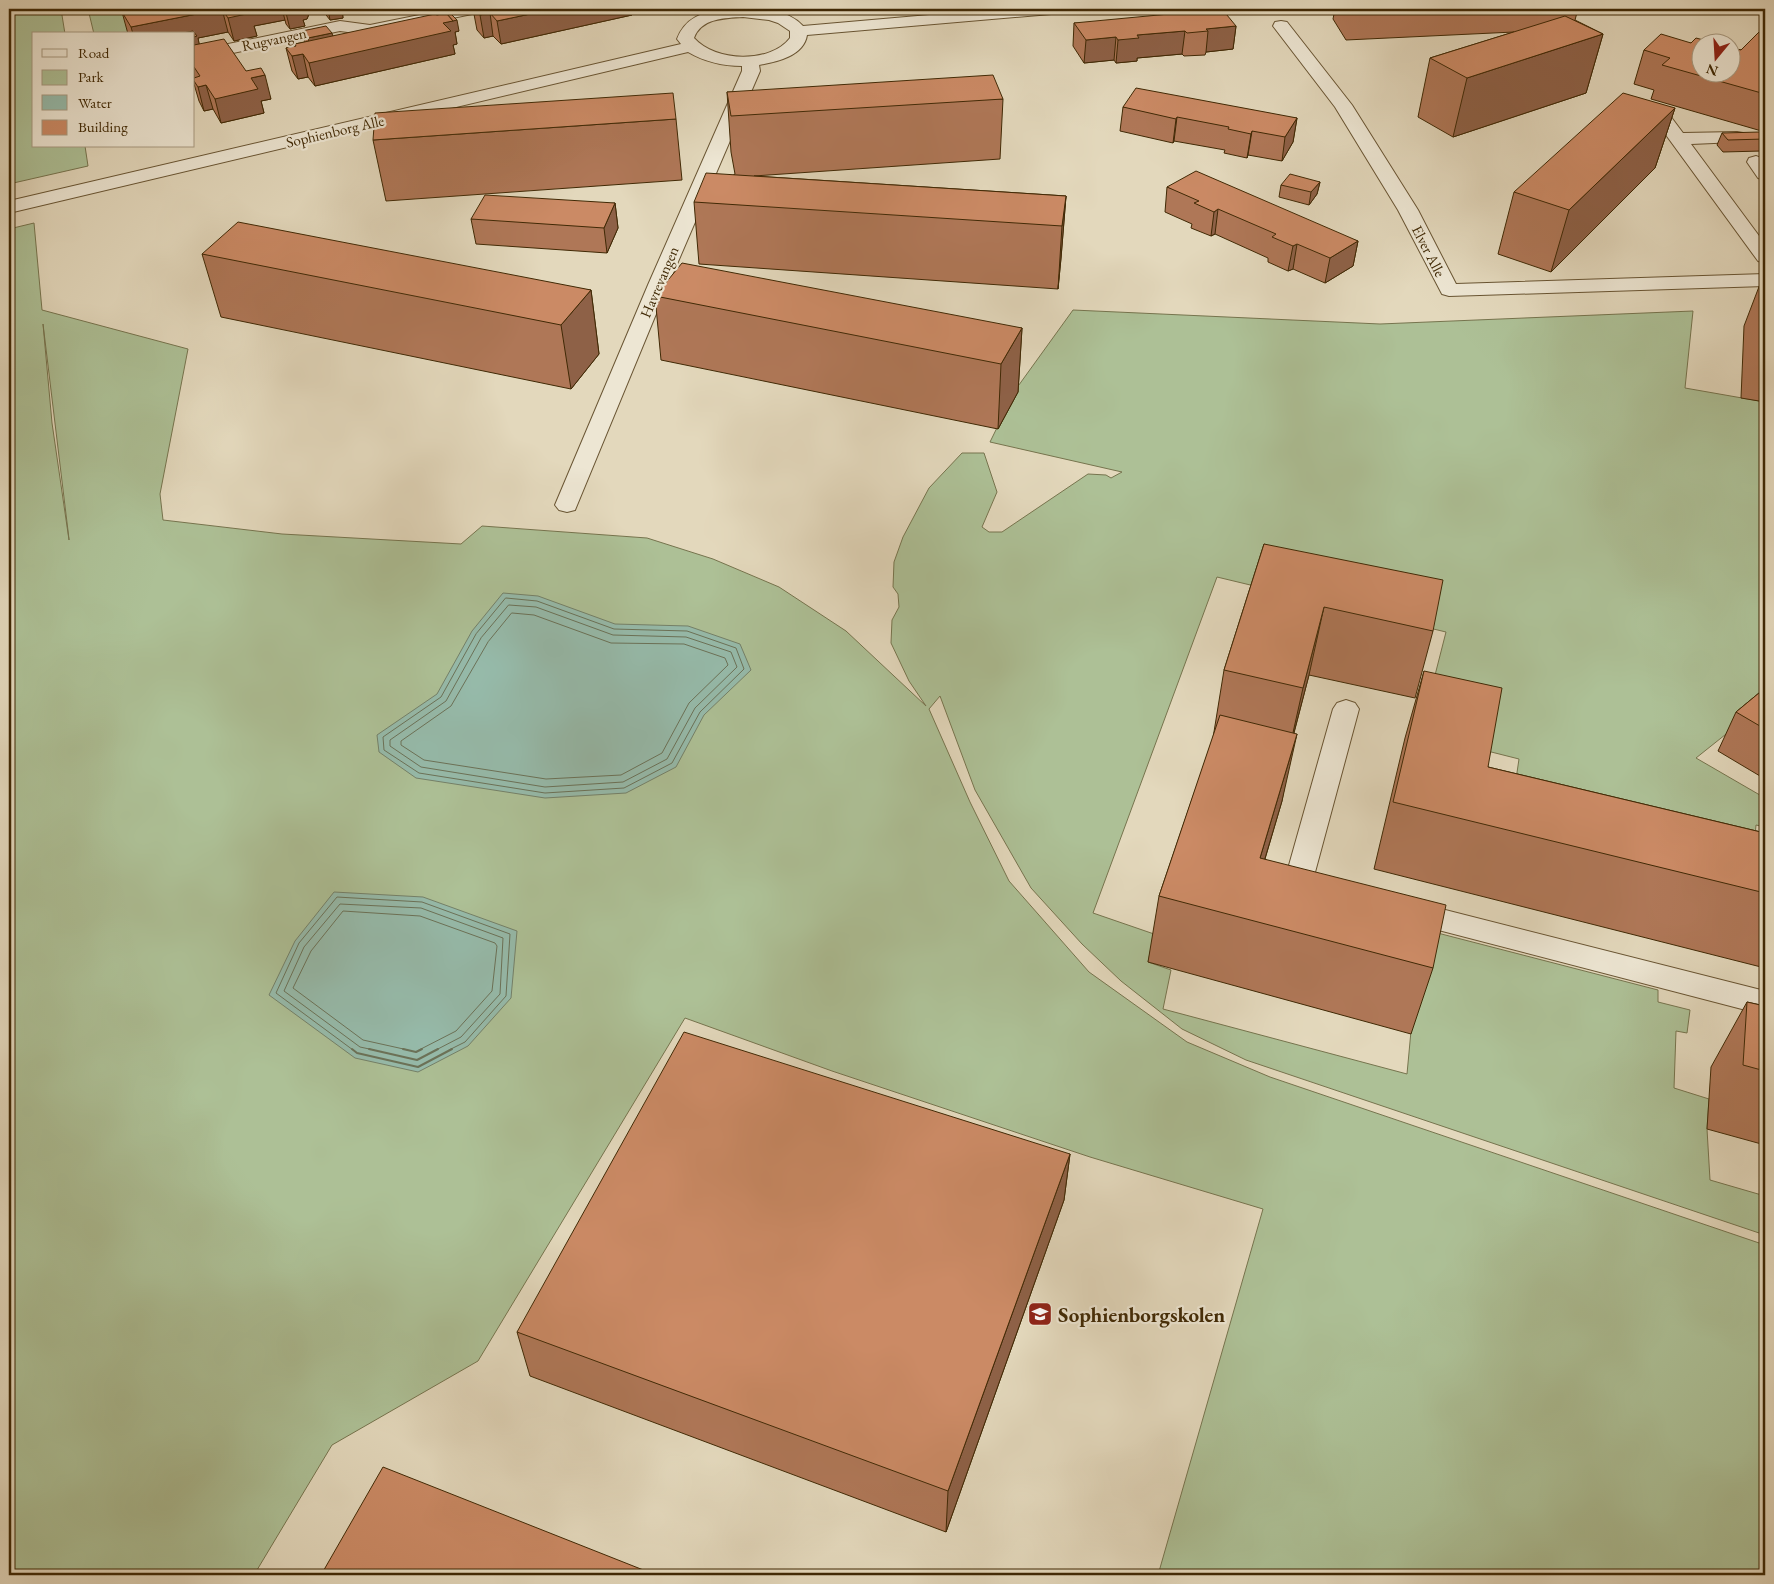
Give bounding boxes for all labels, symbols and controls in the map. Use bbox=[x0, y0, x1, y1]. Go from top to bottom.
street label: Rugvangen bbox=[240, 23, 308, 55]
legend bbox=[32, 32, 195, 148]
north arrow bbox=[1692, 32, 1742, 82]
text: Road bbox=[78, 43, 110, 62]
text: N bbox=[1703, 60, 1720, 81]
text: Park bbox=[78, 67, 105, 86]
text: Water bbox=[78, 93, 112, 112]
street label: Sophienborg Alle bbox=[284, 110, 386, 152]
text: Building bbox=[78, 117, 128, 136]
street label: Elver Alle bbox=[1408, 222, 1450, 280]
street label: Havrevangen bbox=[635, 243, 683, 321]
school or university icon: Sophienborgskolen bbox=[1027, 1301, 1053, 1327]
place label: Sophienborgskolen bbox=[1058, 1301, 1225, 1328]

